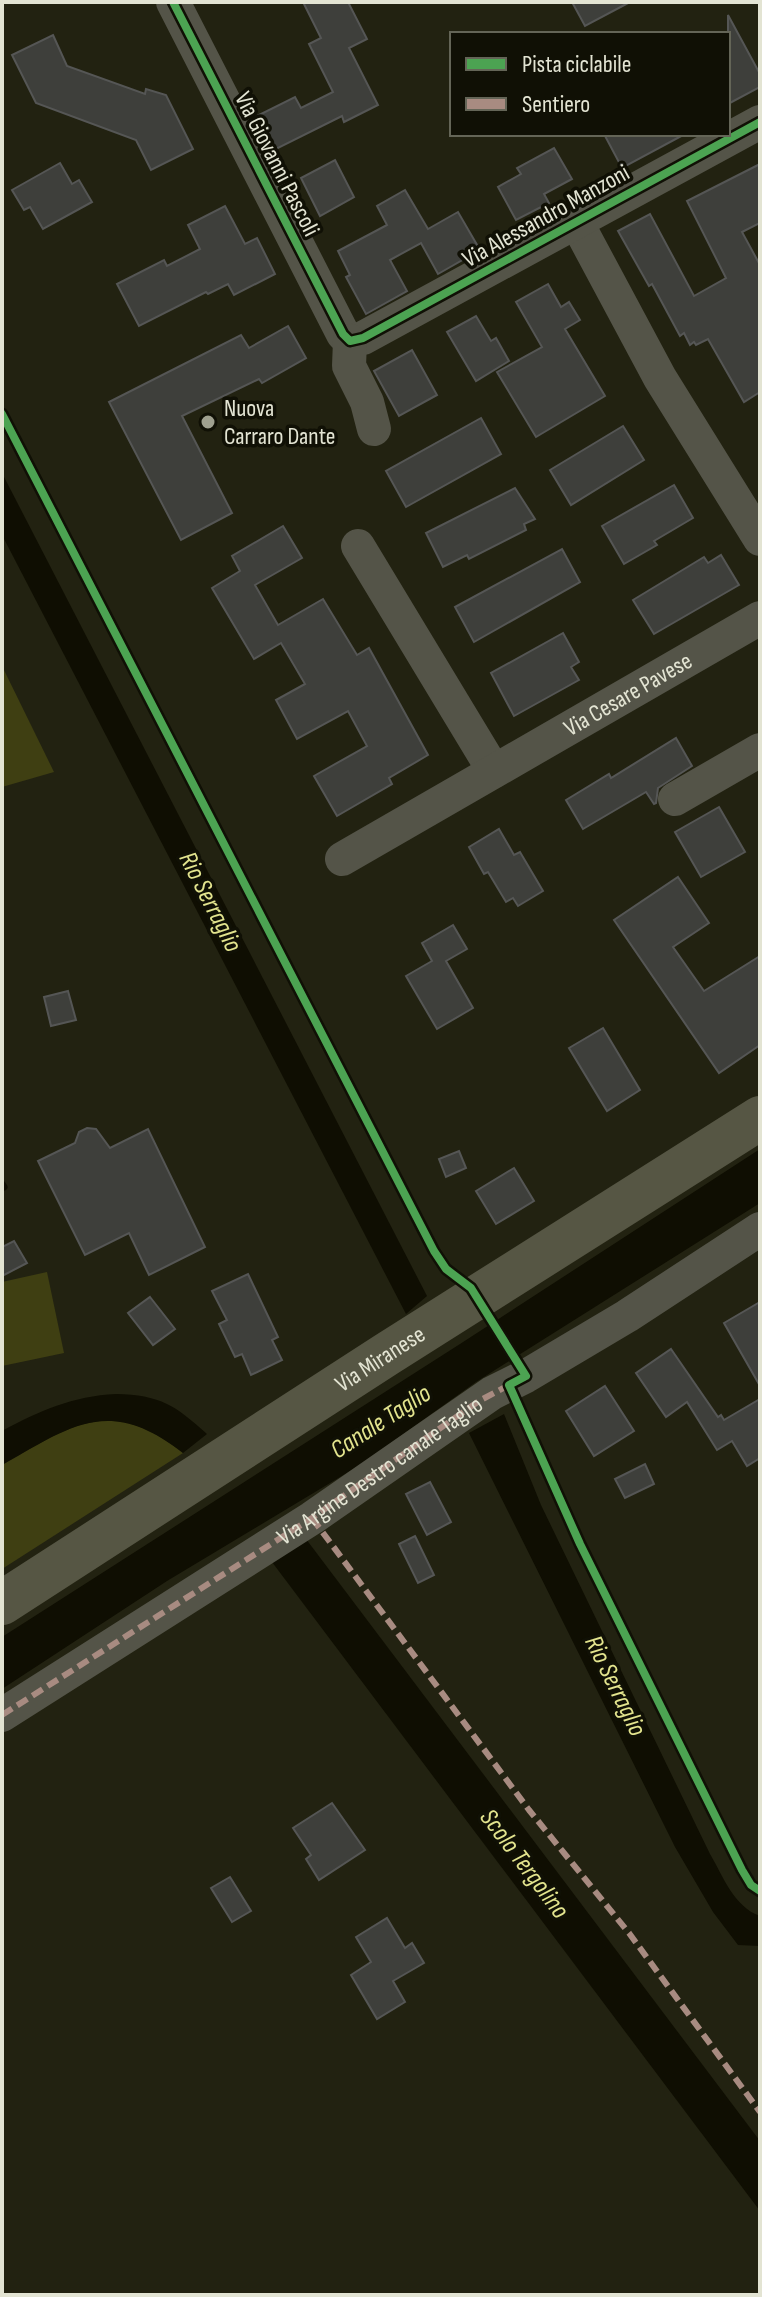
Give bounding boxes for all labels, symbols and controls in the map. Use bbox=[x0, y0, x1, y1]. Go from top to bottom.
legend bbox=[450, 32, 730, 136]
text: Pista ciclabile bbox=[522, 50, 631, 79]
street label: Via Giovanni Pascoli bbox=[228, 87, 326, 241]
text: Sentiero bbox=[522, 90, 590, 119]
street label: Via Alessandro Manzoni bbox=[457, 158, 635, 274]
place label: Nuova Carraro Dante bbox=[224, 394, 335, 451]
marker: Nuova Carraro Dante bbox=[199, 413, 217, 431]
street label: Via Cesare Pavese bbox=[559, 646, 697, 742]
water label: Rio Serraglio bbox=[172, 847, 249, 958]
street label: Via Miranese bbox=[330, 1319, 430, 1398]
water label: Canale Taglio bbox=[325, 1378, 437, 1466]
street label: Via Argine Destro canale Taglio bbox=[271, 1390, 488, 1551]
water label: Rio Serraglio bbox=[577, 1631, 653, 1742]
water label: Scolo Tergolino bbox=[473, 1803, 576, 1925]

